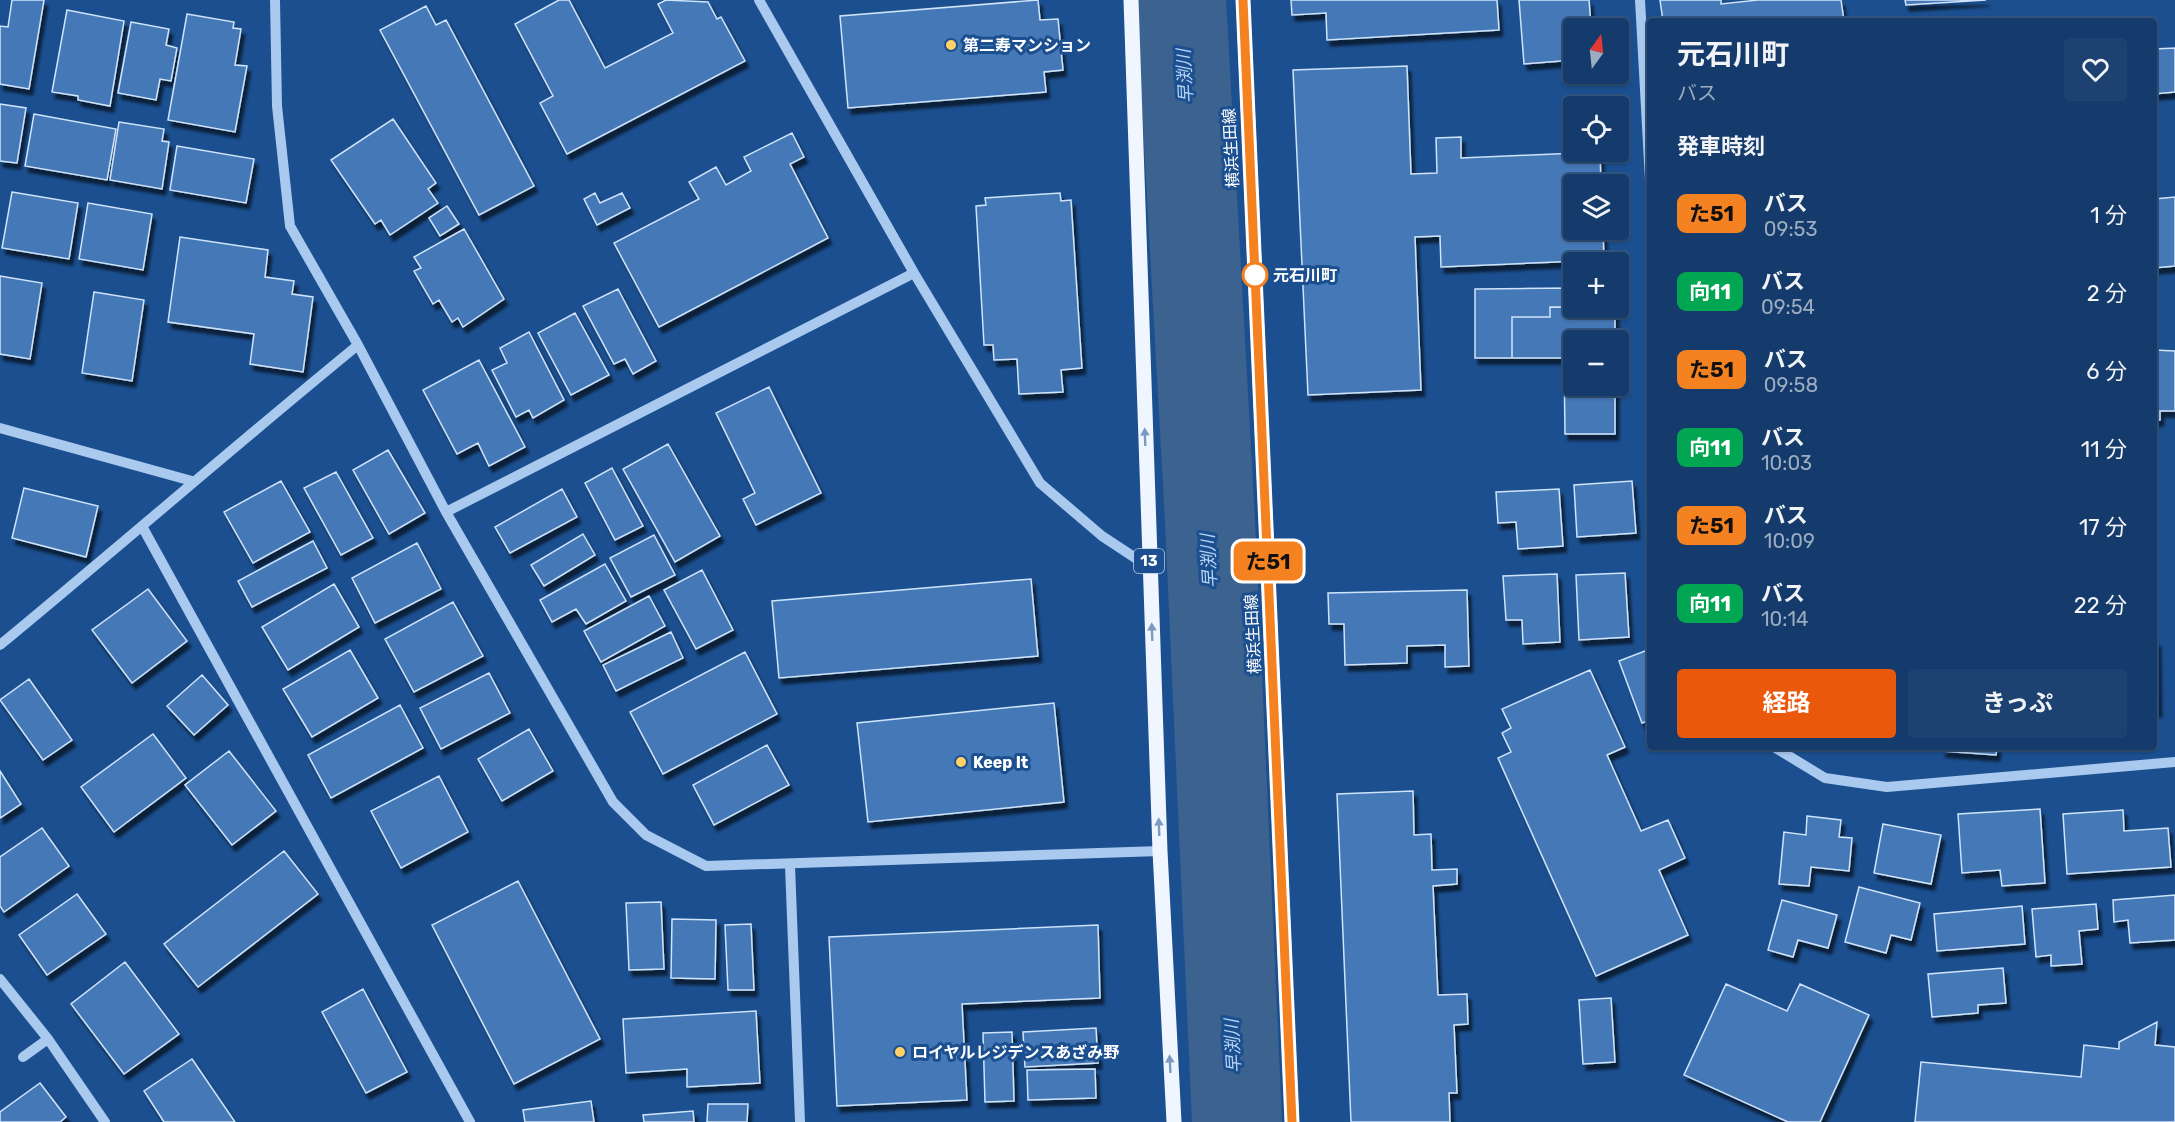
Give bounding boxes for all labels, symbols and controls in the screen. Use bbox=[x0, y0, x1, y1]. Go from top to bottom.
north arrow bbox=[1563, 18, 1629, 84]
map controls bbox=[1563, 18, 1629, 396]
place label: 第二寿マンション bbox=[963, 36, 1091, 55]
marker: 第二寿マンション bbox=[944, 38, 958, 52]
text: 元石川町 bbox=[1677, 38, 1789, 71]
button: heart bbox=[2064, 38, 2127, 101]
water label: 早渕川 bbox=[1172, 46, 1197, 104]
text: バス bbox=[1677, 81, 1717, 105]
button: locate bbox=[1563, 96, 1629, 162]
street label: 横浜生田線 bbox=[1219, 108, 1243, 188]
text: 発車時刻 bbox=[1677, 133, 1765, 160]
button: layers bbox=[1563, 174, 1629, 240]
text: バス bbox=[1764, 190, 1808, 217]
text: た51 bbox=[1689, 201, 1734, 226]
text: 1 分 bbox=[2090, 202, 2127, 229]
text: 09:53 bbox=[1764, 217, 1817, 241]
button: + bbox=[1563, 252, 1629, 318]
marker: 元石川町 bbox=[1242, 262, 1268, 288]
place label: 元石川町 bbox=[1273, 266, 1337, 285]
text: バス bbox=[1761, 268, 1805, 295]
text: 向11 bbox=[1689, 279, 1731, 304]
text: 2 分 bbox=[2087, 280, 2127, 307]
text: 09:54 bbox=[1761, 295, 1815, 319]
button: − bbox=[1563, 330, 1629, 396]
text: バス bbox=[1764, 346, 1808, 373]
text: た51 bbox=[1689, 357, 1734, 382]
text: 6 分 bbox=[2086, 358, 2127, 385]
text: 09:58 bbox=[1764, 373, 1818, 397]
text: バス bbox=[1761, 424, 1805, 451]
one-way arrow bbox=[1140, 428, 1150, 447]
text: 向11 bbox=[1689, 435, 1731, 460]
text: 11 分 bbox=[2081, 436, 2127, 463]
text: 10:03 bbox=[1761, 451, 1812, 475]
text: バス bbox=[1764, 502, 1808, 529]
text: た51 bbox=[1689, 513, 1734, 538]
text: 17 分 bbox=[2079, 514, 2127, 541]
text: 10:09 bbox=[1764, 529, 1815, 553]
water label: 早渕川 bbox=[1196, 531, 1221, 589]
line badge: た51 bbox=[1234, 542, 1302, 580]
road number: 13 bbox=[1134, 549, 1164, 573]
text: た51 bbox=[1246, 549, 1290, 574]
text: バス bbox=[1761, 580, 1805, 607]
text: 向11 bbox=[1689, 591, 1731, 616]
text: 22 分 bbox=[2074, 592, 2127, 619]
street label: 横浜生田線 bbox=[1241, 594, 1265, 674]
text: 10:14 bbox=[1761, 607, 1808, 631]
one-way arrow bbox=[1147, 622, 1156, 641]
button: 経路 bbox=[1677, 669, 1896, 738]
button: きっぷ bbox=[1908, 669, 2127, 738]
place label: Keep It bbox=[973, 753, 1029, 772]
marker: Keep It bbox=[954, 755, 968, 769]
one-way arrow bbox=[1154, 817, 1163, 836]
water label: 早渕川 bbox=[1220, 1016, 1245, 1074]
place label: ロイヤルレジデンスあざみ野 bbox=[912, 1043, 1119, 1062]
marker: ロイヤルレジデンスあざみ野 bbox=[893, 1045, 907, 1059]
one-way arrow bbox=[1166, 1054, 1175, 1073]

